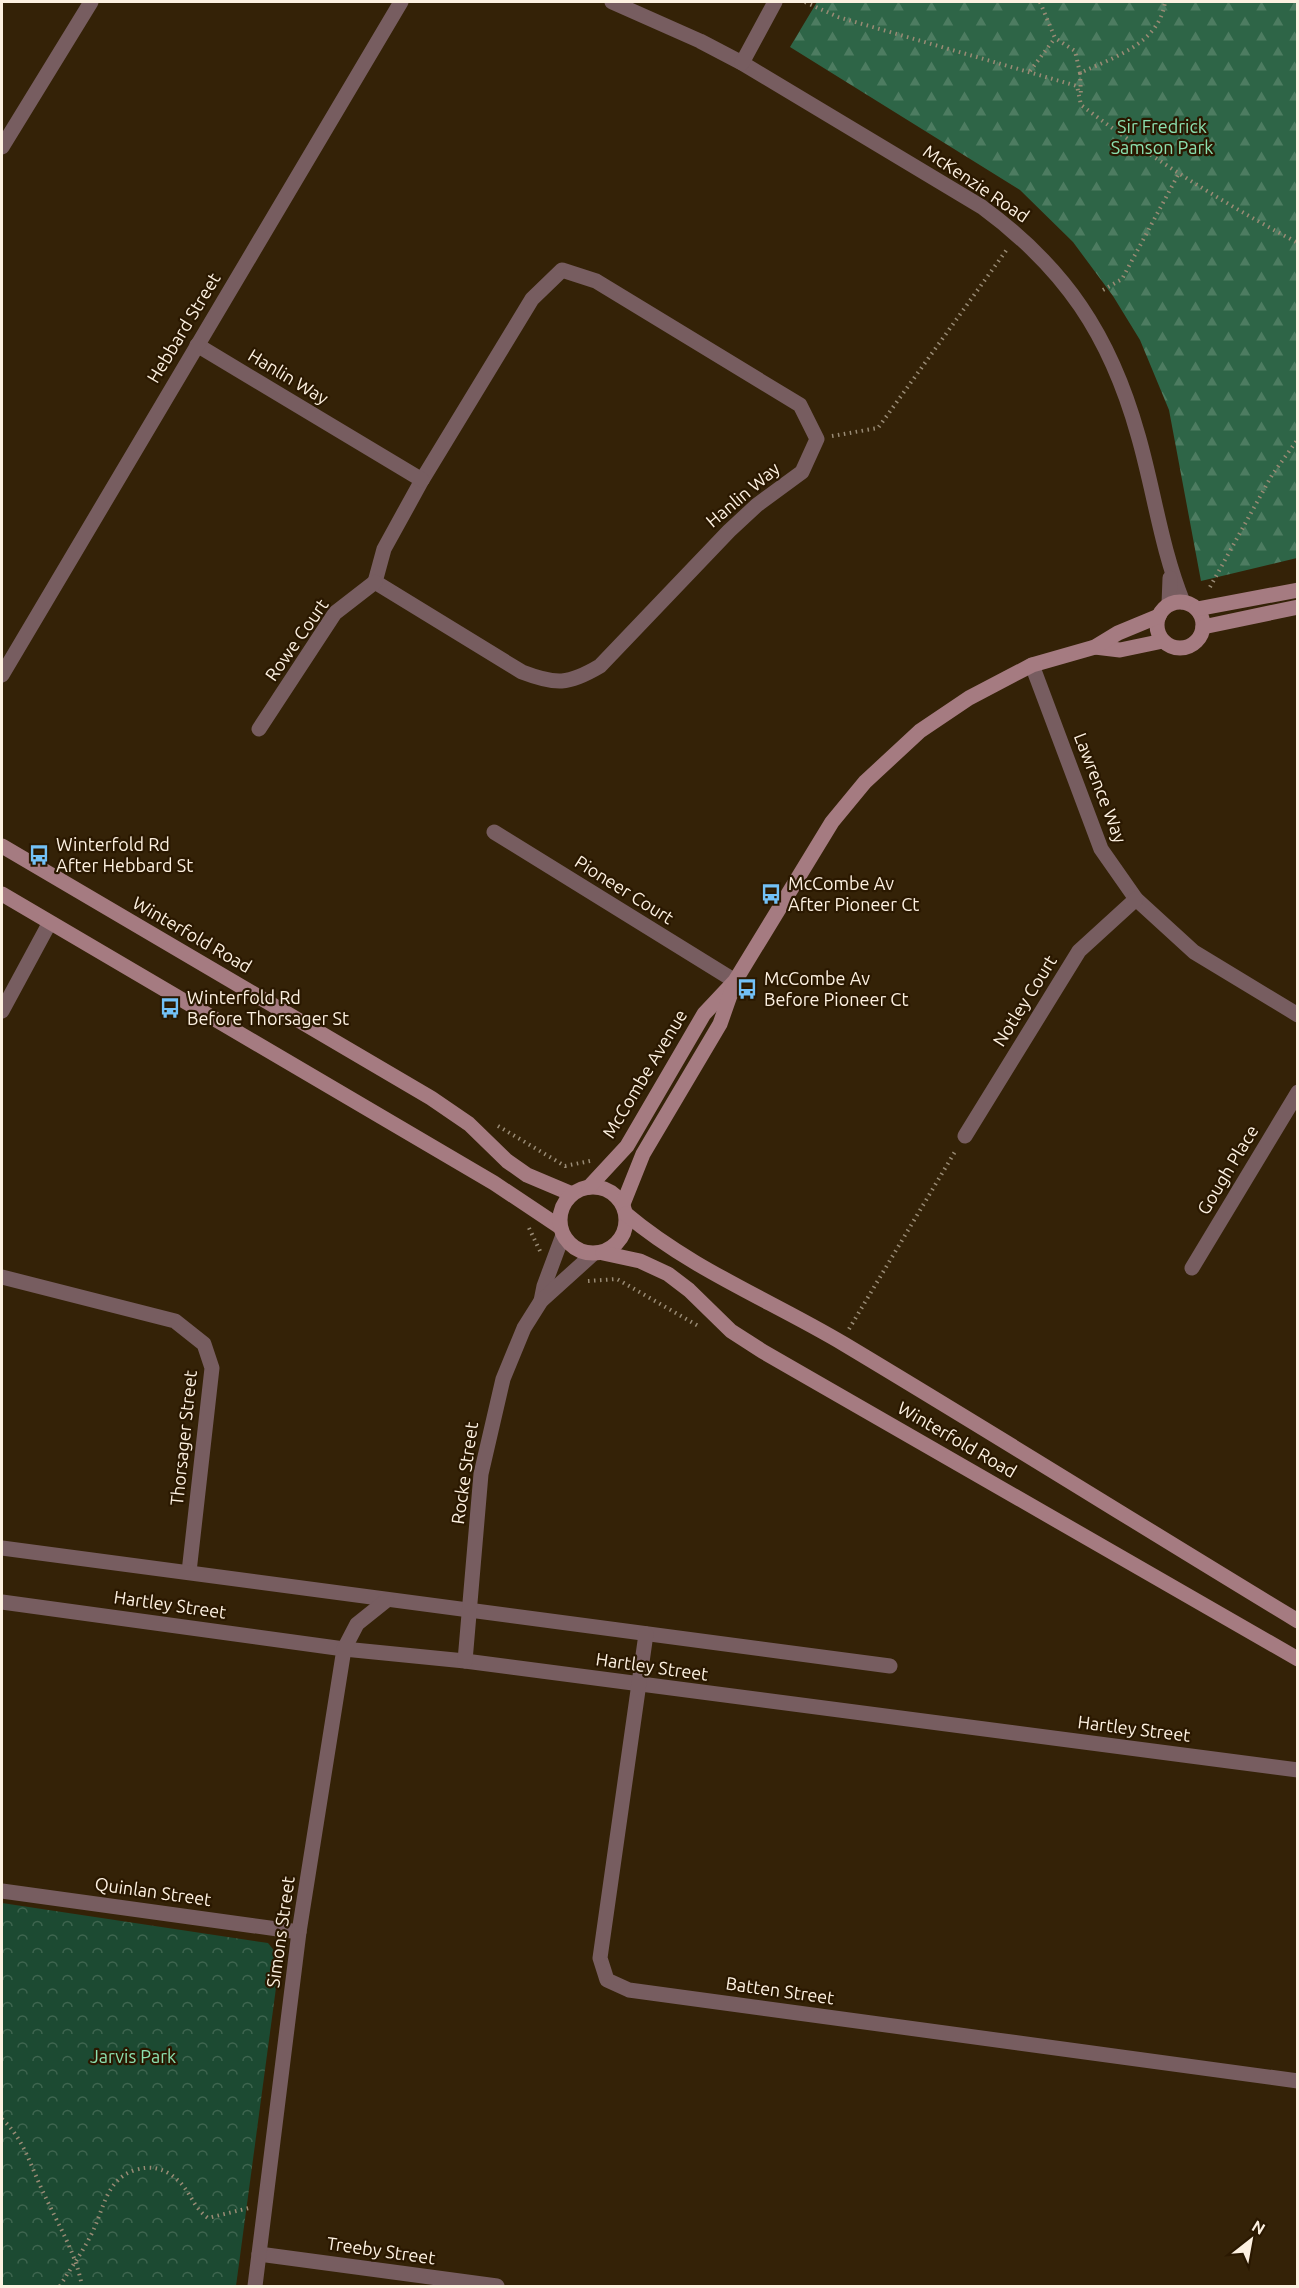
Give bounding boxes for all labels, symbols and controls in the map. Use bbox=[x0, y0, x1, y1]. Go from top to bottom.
park label: Sir Fredrick Samson Park bbox=[1111, 116, 1213, 157]
street label: McKenzie Road bbox=[920, 140, 1033, 226]
street label: Hebbard Street bbox=[143, 269, 224, 386]
street label: Hanlin Way bbox=[245, 344, 332, 408]
street label: Hanlin Way bbox=[702, 458, 783, 531]
street label: Rowe Court bbox=[261, 595, 332, 684]
street label: Lawrence Way bbox=[1071, 730, 1131, 846]
place label: Winterfold Rd After Hebbard St bbox=[56, 834, 193, 875]
bus stop icon: Winterfold Rd After Hebbard St bbox=[27, 843, 51, 867]
street label: Pioneer Court bbox=[572, 851, 678, 927]
place label: McCombe Av After Pioneer Ct bbox=[788, 873, 919, 914]
bus stop icon: McCombe Av After Pioneer Ct bbox=[759, 882, 783, 906]
street label: Winterfold Road bbox=[130, 892, 255, 976]
street label: Notley Court bbox=[988, 951, 1060, 1050]
place label: McCombe Av Before Pioneer Ct bbox=[764, 968, 908, 1009]
bus stop icon: McCombe Av Before Pioneer Ct bbox=[735, 977, 759, 1001]
place label: Winterfold Rd Before Thorsager St bbox=[187, 987, 349, 1028]
bus stop icon: Winterfold Rd Before Thorsager St bbox=[158, 996, 182, 1020]
street label: McCombe Avenue bbox=[598, 1006, 690, 1141]
street label: Gough Place bbox=[1193, 1121, 1262, 1218]
street label: Thorsager Street bbox=[166, 1369, 200, 1507]
street label: Winterfold Road bbox=[895, 1397, 1020, 1481]
street label: Rocke Street bbox=[447, 1420, 481, 1525]
street label: Hartley Street bbox=[113, 1586, 228, 1622]
street label: Hartley Street bbox=[595, 1648, 710, 1684]
street label: Hartley Street bbox=[1077, 1711, 1192, 1745]
street label: Quinlan Street bbox=[93, 1873, 213, 1910]
street label: Simons Street bbox=[262, 1875, 298, 1989]
street label: Batten Street bbox=[725, 1972, 836, 2008]
park label: Jarvis Park bbox=[90, 2046, 176, 2066]
north arrow bbox=[1221, 2210, 1281, 2270]
text: N bbox=[1249, 2216, 1268, 2238]
street label: Treeby Street bbox=[325, 2232, 437, 2268]

